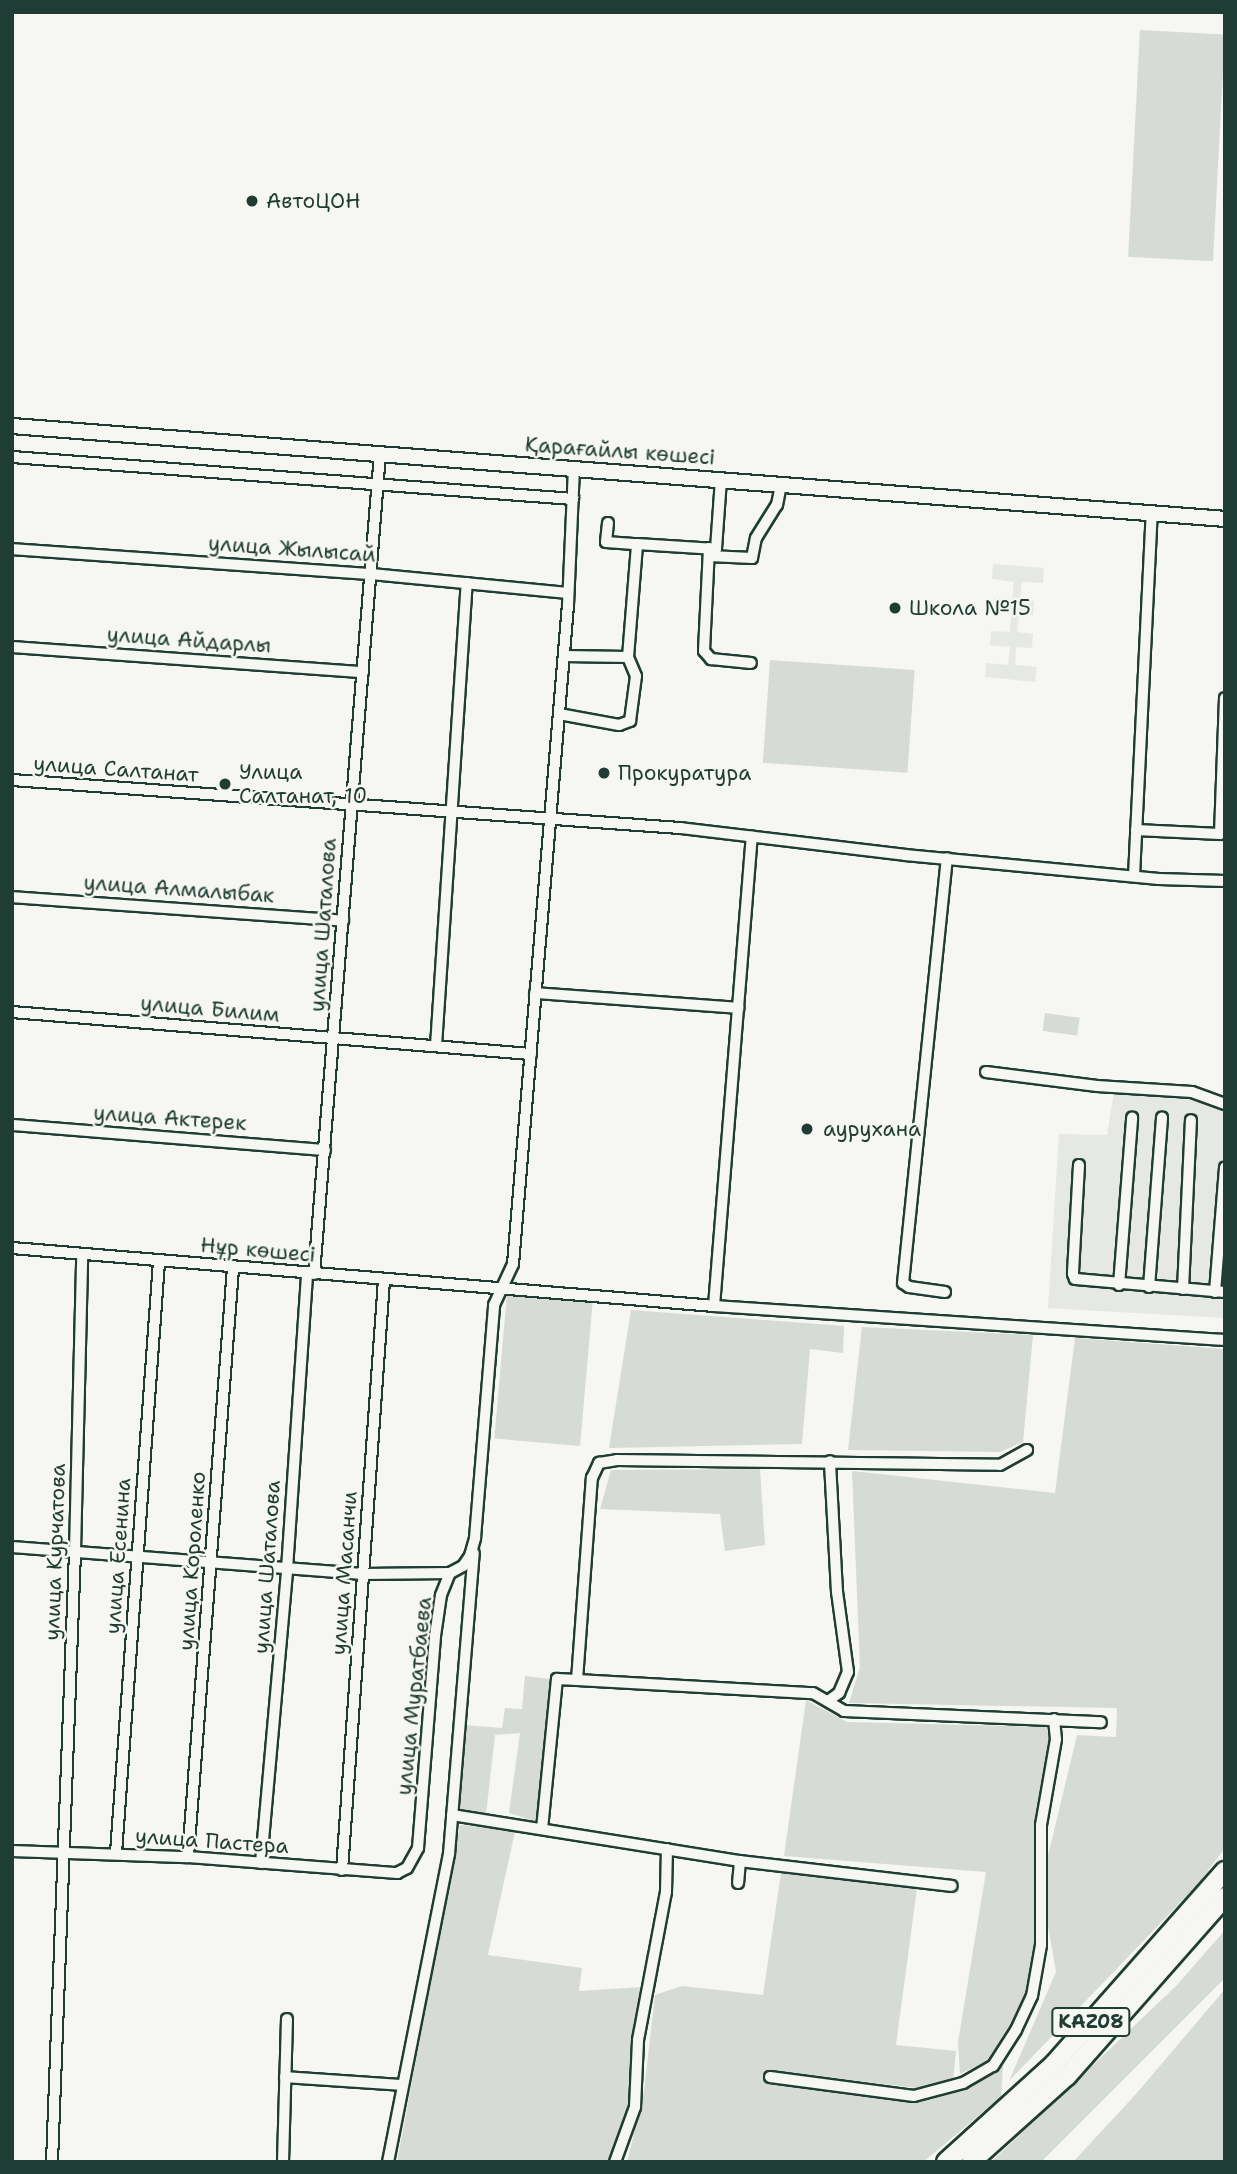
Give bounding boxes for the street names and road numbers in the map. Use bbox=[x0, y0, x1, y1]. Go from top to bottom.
street label: Қарағайлы көшесі bbox=[524, 432, 716, 470]
street label: улица Жылысай bbox=[207, 531, 377, 567]
street label: улица Айдарлы bbox=[106, 622, 272, 658]
street label: улица Салтанат bbox=[33, 751, 199, 787]
street label: улица Шаталова bbox=[304, 837, 342, 1013]
street label: улица Алмалыбак bbox=[83, 870, 275, 908]
street label: улица Билим bbox=[139, 990, 281, 1028]
street label: улица Актерек bbox=[93, 1100, 247, 1136]
street label: Нұр көшесі bbox=[199, 1232, 317, 1268]
street label: улица Курчатова bbox=[39, 1463, 71, 1641]
street label: улица Короленко bbox=[173, 1471, 211, 1651]
street label: улица Есенина bbox=[100, 1477, 136, 1635]
street label: улица Шаталова bbox=[248, 1479, 286, 1655]
street label: улица Масанчи bbox=[326, 1490, 362, 1656]
street label: улица Муратбаева bbox=[391, 1596, 437, 1796]
street label: улица Пастера bbox=[134, 1823, 290, 1859]
road number: KAZ08 bbox=[1051, 2006, 1131, 2038]

